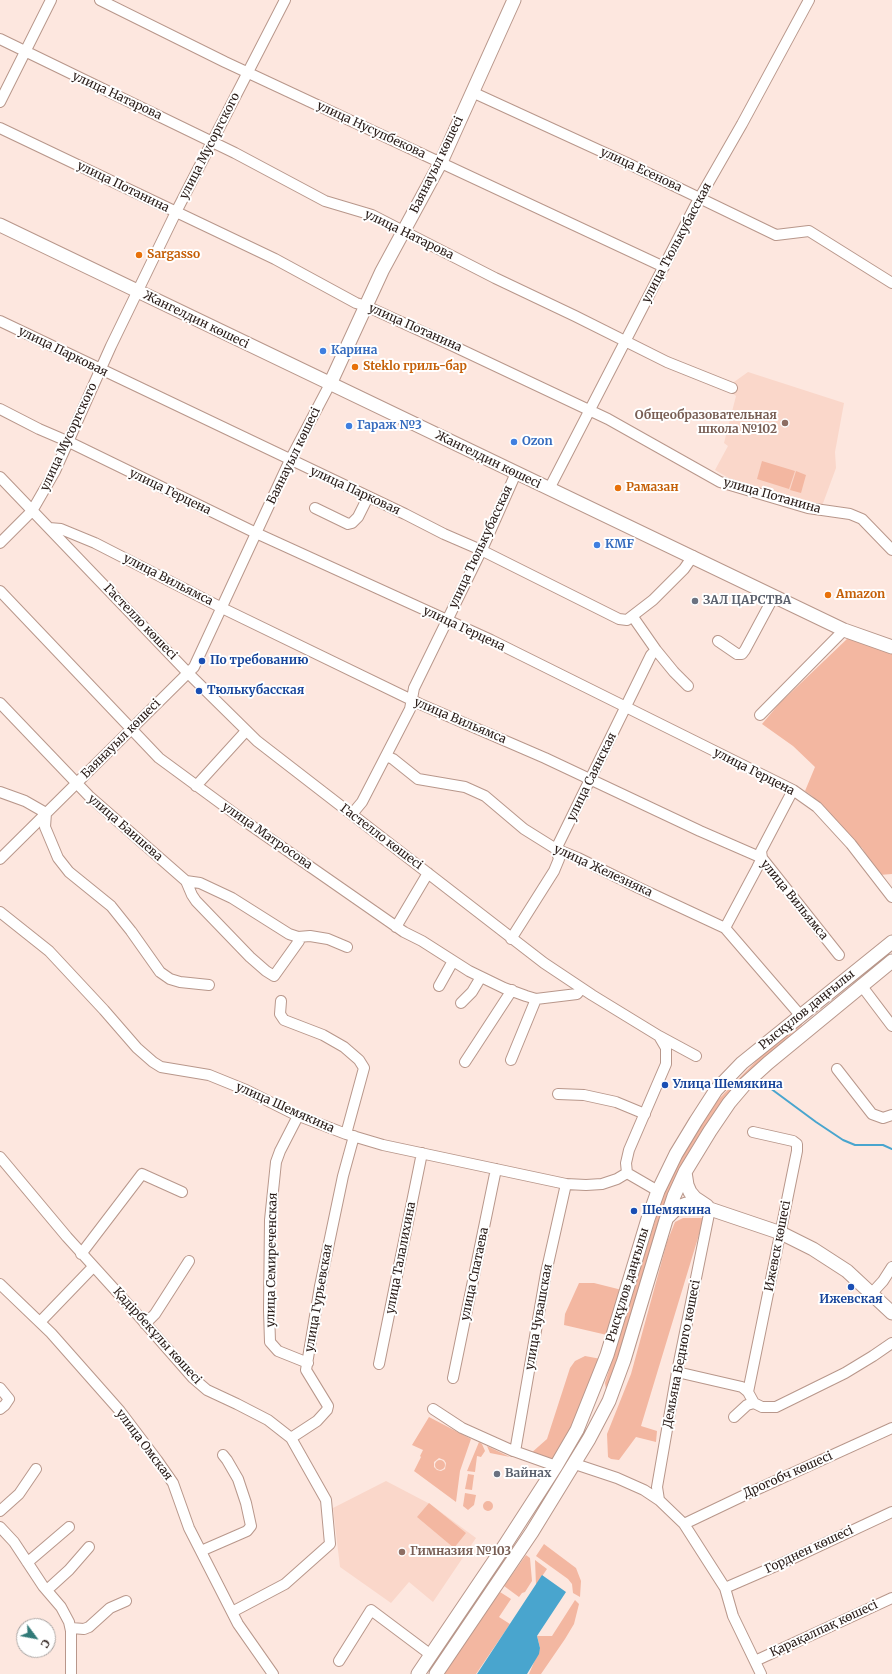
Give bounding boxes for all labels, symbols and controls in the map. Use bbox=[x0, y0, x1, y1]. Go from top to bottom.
street label: улица Натарова bbox=[70, 69, 164, 123]
street label: улица Мусоргского bbox=[177, 90, 243, 202]
street label: улица Нусупбекова bbox=[314, 98, 428, 162]
street label: Баянауыл көшесі bbox=[407, 114, 467, 216]
street label: улица Есенова bbox=[598, 145, 684, 195]
street label: улица Потанина bbox=[75, 158, 171, 216]
street label: улица Тюлькубасская bbox=[639, 181, 715, 305]
street label: улица Натарова bbox=[362, 207, 456, 263]
place label: Sargasso bbox=[147, 248, 200, 262]
marker: Sargasso bbox=[134, 250, 144, 260]
street label: Жангелдин көшесі bbox=[141, 288, 251, 352]
street label: улица Потанина bbox=[366, 301, 464, 355]
street label: улица Парковая bbox=[16, 324, 110, 380]
place label: Карина bbox=[331, 344, 377, 358]
marker: Карина bbox=[318, 346, 328, 356]
place label: Steklo гриль-бар bbox=[363, 360, 467, 374]
marker: Steklo гриль-бар bbox=[350, 362, 360, 372]
street label: улица Мусоргского bbox=[38, 381, 100, 493]
street label: Баянауыл көшесі bbox=[264, 405, 324, 507]
place label: Общеобразовательная школа №102 bbox=[635, 409, 777, 437]
marker: Общеобразовательная школа №102 bbox=[780, 418, 790, 428]
place label: Гараж №3 bbox=[357, 419, 422, 433]
marker: Гараж №3 bbox=[344, 421, 354, 431]
street label: Жангелдин көшесі bbox=[433, 428, 543, 492]
place label: Ozon bbox=[522, 435, 553, 449]
marker: Ozon bbox=[509, 437, 519, 447]
street label: улица Парковая bbox=[308, 464, 402, 518]
street label: улица Герцена bbox=[127, 466, 213, 518]
street label: улица Потанина bbox=[722, 475, 822, 517]
place label: Рамазан bbox=[626, 481, 679, 495]
street label: улица Тюлькубасская bbox=[446, 483, 516, 611]
marker: Рамазан bbox=[613, 483, 623, 493]
place label: KMF bbox=[605, 538, 634, 552]
marker: KMF bbox=[592, 540, 602, 550]
street label: улица Вильямса bbox=[121, 551, 215, 609]
street label: Гастелло көшесі bbox=[100, 581, 180, 663]
place label: Amazon bbox=[836, 588, 885, 602]
marker: Amazon bbox=[823, 590, 833, 600]
place label: ЗАЛ ЦАРСТВА bbox=[703, 594, 791, 608]
marker: ЗАЛ ЦАРСТВА bbox=[690, 596, 700, 606]
street label: улица Герцена bbox=[421, 604, 507, 654]
place label: По требованию bbox=[210, 654, 308, 668]
marker: По требованию bbox=[197, 656, 207, 666]
place label: Тюлькубасская bbox=[207, 684, 304, 698]
marker: Тюлькубасская bbox=[194, 686, 204, 696]
street label: улица Вильямса bbox=[412, 695, 508, 747]
street label: Баянауыл көшесі bbox=[78, 696, 164, 782]
street label: улица Саянская bbox=[564, 730, 620, 824]
street label: улица Герцена bbox=[711, 745, 797, 799]
street label: улица Баишева bbox=[85, 792, 165, 864]
street label: улица Матросова bbox=[219, 800, 315, 872]
street label: Гастелло көшесі bbox=[337, 801, 425, 873]
street label: улица Железняка bbox=[551, 842, 655, 900]
street label: улица Вильямса bbox=[757, 857, 831, 943]
street label: Рысқұлов даңғылы bbox=[756, 967, 858, 1053]
place label: Улица Шемякина bbox=[673, 1078, 783, 1092]
street label: улица Шемякина bbox=[234, 1080, 336, 1136]
marker: Улица Шемякина bbox=[660, 1080, 670, 1090]
street label: улица Семиреченская bbox=[264, 1193, 280, 1327]
street label: Ижевск көшесі bbox=[762, 1199, 794, 1293]
street label: улица Талалихина bbox=[383, 1201, 419, 1315]
place label: Шемякина bbox=[642, 1204, 711, 1218]
marker: Шемякина bbox=[629, 1206, 639, 1216]
street label: улица Спатаева bbox=[458, 1226, 492, 1322]
street label: Рысқұлов даңғылы bbox=[604, 1226, 652, 1344]
street label: улица Гурьевская bbox=[302, 1243, 336, 1353]
street label: улица Чувашская bbox=[523, 1263, 555, 1371]
street label: Демьяна Бедного көшесі bbox=[661, 1279, 703, 1429]
marker: Ижевская bbox=[846, 1282, 856, 1292]
street label: Қадірбекұлы көшесі bbox=[110, 1285, 204, 1387]
place label: Ижевская bbox=[819, 1293, 883, 1307]
street label: улица Омская bbox=[113, 1407, 175, 1483]
street label: Дрогобч көшесі bbox=[741, 1449, 835, 1501]
place label: Вайнах bbox=[505, 1467, 551, 1481]
marker: Вайнах bbox=[492, 1469, 502, 1479]
street label: Горднен көшесі bbox=[762, 1523, 856, 1577]
place label: Гимназия №103 bbox=[410, 1545, 511, 1559]
marker: Гимназия №103 bbox=[397, 1547, 407, 1557]
street label: Қарақалпақ көшесі bbox=[768, 1598, 880, 1660]
north arrow bbox=[16, 1618, 56, 1658]
text: С bbox=[37, 1637, 53, 1651]

